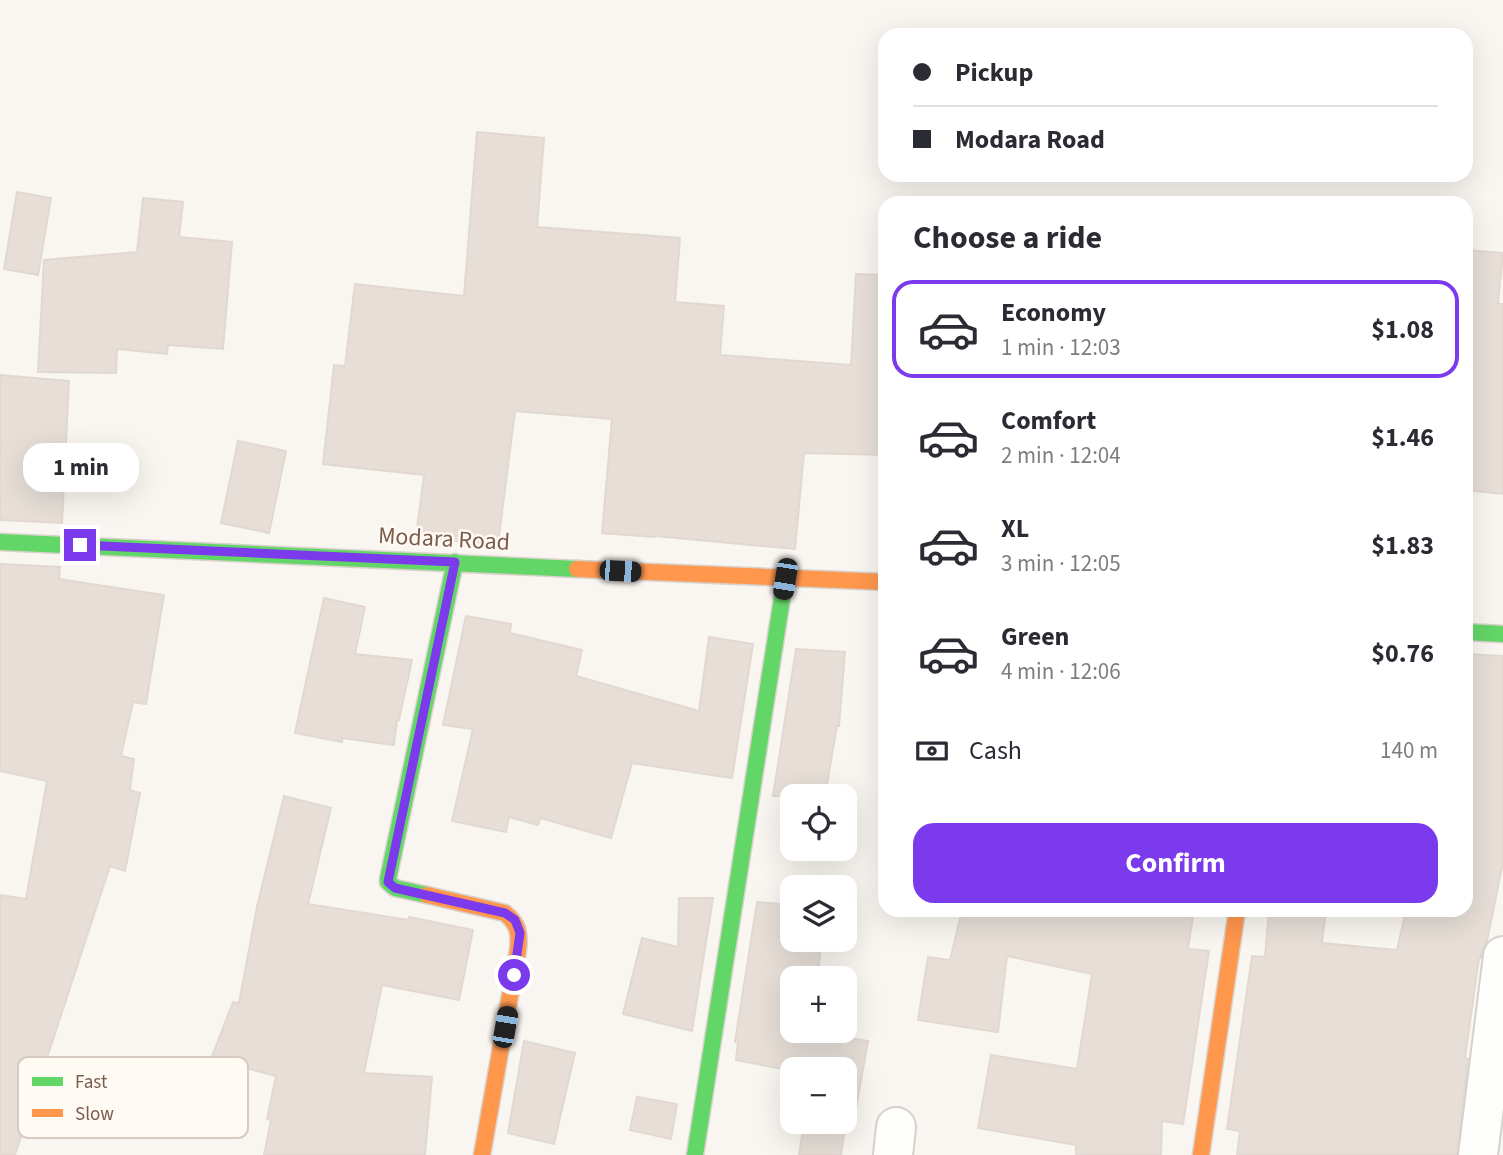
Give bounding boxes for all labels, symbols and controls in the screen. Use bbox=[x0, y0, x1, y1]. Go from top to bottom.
text: Pickup bbox=[955, 54, 1033, 91]
text: Modara Road bbox=[955, 121, 1105, 158]
text: Choose a ride bbox=[913, 215, 1102, 261]
text: Economy bbox=[1001, 294, 1106, 331]
icon: car bbox=[917, 298, 980, 361]
text: $1.08 bbox=[1371, 311, 1434, 348]
text: 1 min · 12:03 bbox=[1001, 331, 1121, 364]
text: Comfort bbox=[1001, 402, 1096, 439]
icon: car bbox=[917, 406, 980, 469]
text: $1.46 bbox=[1371, 419, 1434, 456]
text: 2 min · 12:04 bbox=[1001, 439, 1121, 472]
callout: 1 min bbox=[22, 444, 138, 492]
text: 1 min bbox=[53, 451, 109, 484]
text: XL bbox=[1001, 510, 1029, 547]
icon: car bbox=[917, 514, 980, 577]
street label: Modara Road bbox=[377, 518, 511, 560]
text: $1.83 bbox=[1371, 527, 1434, 564]
route end bbox=[64, 529, 96, 561]
text: 3 min · 12:05 bbox=[1001, 547, 1121, 580]
car bbox=[772, 557, 799, 601]
car bbox=[599, 559, 642, 583]
text: Green bbox=[1001, 618, 1069, 655]
icon: car bbox=[917, 622, 980, 685]
text: $0.76 bbox=[1371, 635, 1434, 672]
text: 4 min · 12:06 bbox=[1001, 655, 1121, 688]
icon: cash bbox=[913, 732, 951, 770]
text: Cash bbox=[969, 732, 1022, 769]
text: 140 m bbox=[1380, 734, 1438, 767]
map controls bbox=[780, 784, 857, 1134]
button: locate bbox=[780, 784, 857, 861]
button: Confirm bbox=[913, 823, 1438, 903]
button: layers bbox=[780, 875, 857, 952]
route start bbox=[498, 959, 530, 991]
button: + bbox=[780, 966, 857, 1043]
car bbox=[492, 1004, 519, 1050]
legend bbox=[18, 1057, 248, 1138]
button: − bbox=[780, 1057, 857, 1134]
text: Fast bbox=[75, 1069, 108, 1096]
text: Slow bbox=[75, 1101, 114, 1128]

